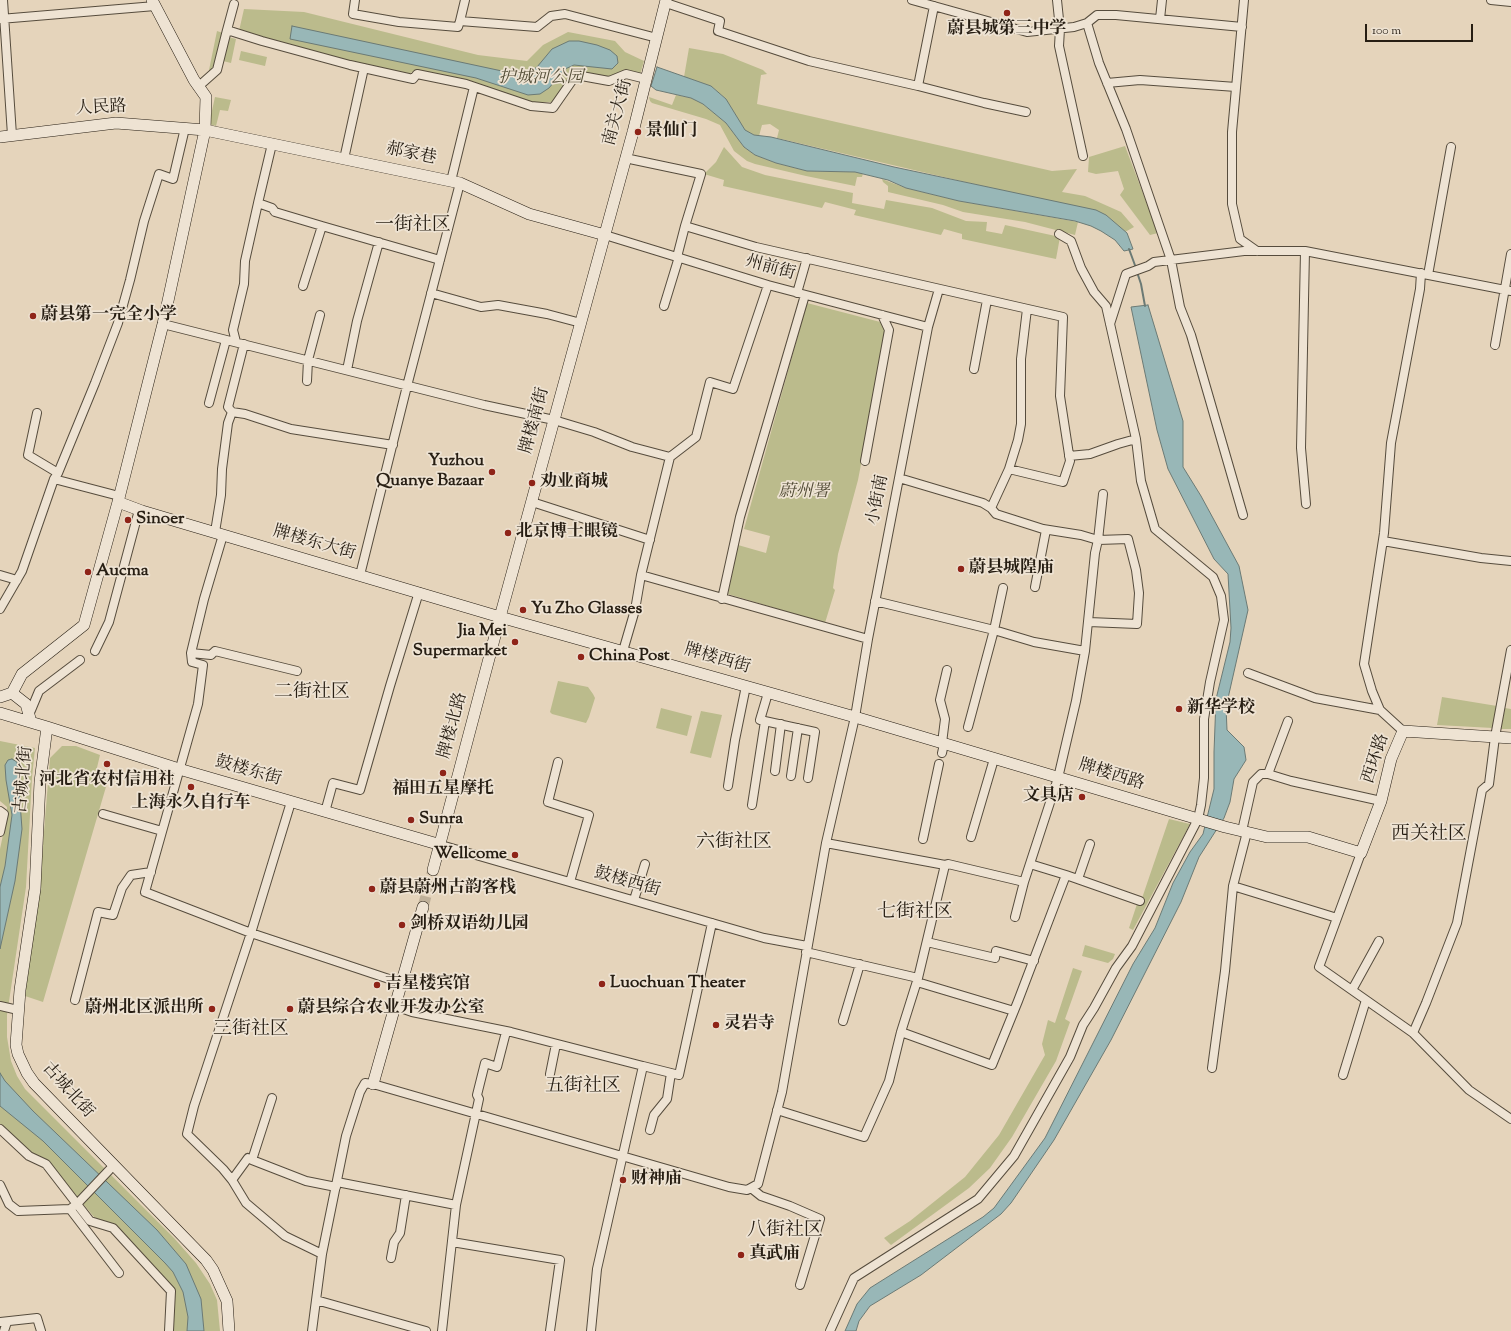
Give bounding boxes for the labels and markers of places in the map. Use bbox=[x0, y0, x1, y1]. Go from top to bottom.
marker: 蔚县城第三中学 bbox=[1002, 8, 1012, 18]
place label: 蔚县城第三中学 bbox=[948, 20, 1066, 40]
place label: 景仙门 bbox=[646, 122, 697, 142]
marker: 景仙门 bbox=[633, 127, 643, 137]
place label: 蔚县第一完全小学 bbox=[41, 306, 177, 326]
marker: 蔚县第一完全小学 bbox=[28, 311, 38, 321]
place label: Yuzhou Quanye Bazaar bbox=[376, 452, 484, 492]
marker: Yuzhou Quanye Bazaar bbox=[487, 467, 497, 477]
place label: 劝业商城 bbox=[540, 473, 608, 493]
marker: 劝业商城 bbox=[527, 478, 537, 488]
place label: Sinoer bbox=[136, 510, 184, 530]
marker: Sinoer bbox=[123, 515, 133, 525]
place label: 北京博士眼镜 bbox=[516, 523, 618, 543]
marker: 北京博士眼镜 bbox=[503, 528, 513, 538]
place label: 蔚县城隍庙 bbox=[969, 559, 1054, 579]
place label: Aucma bbox=[96, 562, 149, 582]
marker: 蔚县城隍庙 bbox=[956, 564, 966, 574]
marker: Aucma bbox=[83, 567, 93, 577]
place label: Yu Zho Glasses bbox=[531, 600, 642, 620]
marker: Yu Zho Glasses bbox=[518, 605, 528, 615]
place label: Jia Mei Supermarket bbox=[413, 622, 507, 662]
marker: Jia Mei Supermarket bbox=[510, 637, 520, 647]
place label: China Post bbox=[589, 647, 670, 667]
marker: China Post bbox=[576, 652, 586, 662]
place label: 新华学校 bbox=[1187, 699, 1255, 719]
marker: 新华学校 bbox=[1174, 704, 1184, 714]
marker: 河北省农村信用社 bbox=[102, 759, 112, 769]
marker: 福田五星摩托 bbox=[438, 768, 448, 778]
place label: 河北省农村信用社 bbox=[39, 771, 175, 791]
place label: 福田五星摩托 bbox=[392, 780, 494, 800]
marker: 上海永久自行车 bbox=[186, 782, 196, 792]
place label: 文具店 bbox=[1023, 787, 1074, 807]
marker: 文具店 bbox=[1077, 792, 1087, 802]
place label: 上海永久自行车 bbox=[132, 794, 250, 814]
place label: Sunra bbox=[419, 810, 463, 830]
marker: Sunra bbox=[406, 815, 416, 825]
place label: Wellcome bbox=[434, 845, 507, 865]
marker: Wellcome bbox=[510, 850, 520, 860]
place label: 蔚县蔚州古韵客栈 bbox=[380, 879, 516, 899]
marker: 蔚县蔚州古韵客栈 bbox=[367, 884, 377, 894]
place label: 剑桥双语幼儿园 bbox=[410, 915, 529, 935]
marker: 剑桥双语幼儿园 bbox=[397, 920, 407, 930]
place label: Luochuan Theater bbox=[610, 974, 746, 994]
place label: 吉星楼宾馆 bbox=[385, 975, 470, 995]
marker: Luochuan Theater bbox=[597, 979, 607, 989]
marker: 吉星楼宾馆 bbox=[372, 980, 382, 990]
place label: 蔚州北区派出所 bbox=[85, 999, 204, 1019]
place label: 蔚县综合农业开发办公室 bbox=[298, 999, 485, 1019]
marker: 蔚州北区派出所 bbox=[207, 1004, 217, 1014]
marker: 蔚县综合农业开发办公室 bbox=[285, 1004, 295, 1014]
place label: 灵岩寺 bbox=[724, 1015, 775, 1035]
marker: 灵岩寺 bbox=[711, 1020, 721, 1030]
place label: 财神庙 bbox=[631, 1170, 682, 1190]
marker: 财神庙 bbox=[618, 1175, 628, 1185]
place label: 真武庙 bbox=[749, 1245, 800, 1265]
marker: 真武庙 bbox=[736, 1250, 746, 1260]

